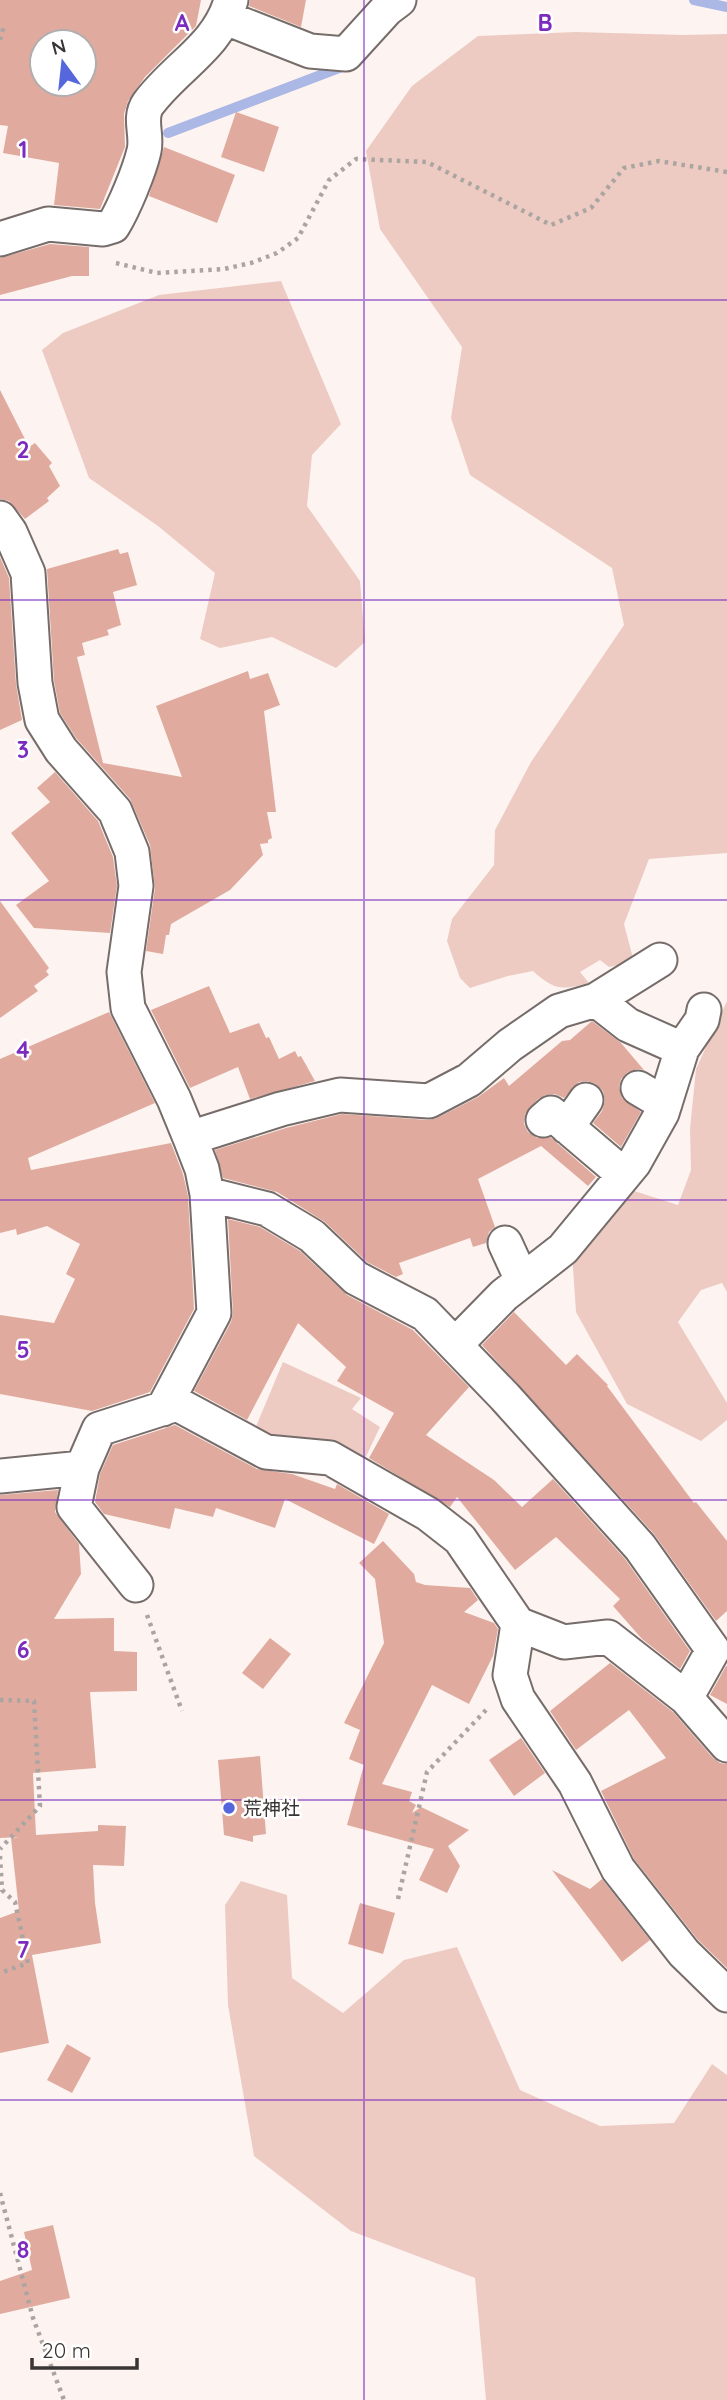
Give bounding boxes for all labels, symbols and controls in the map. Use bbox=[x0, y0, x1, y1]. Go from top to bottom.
text: A bbox=[175, 8, 190, 37]
text: B bbox=[537, 8, 553, 37]
north arrow bbox=[28, 28, 98, 98]
text: N bbox=[49, 33, 68, 60]
text: 1 bbox=[19, 135, 27, 164]
text: 2 bbox=[16, 435, 30, 464]
text: 3 bbox=[17, 735, 29, 764]
text: 4 bbox=[16, 1035, 30, 1064]
text: 5 bbox=[16, 1335, 30, 1364]
text: 6 bbox=[17, 1635, 29, 1664]
place label: 荒神社 bbox=[243, 1796, 300, 1820]
marker: 荒神社 bbox=[221, 1800, 237, 1816]
text: 7 bbox=[17, 1935, 30, 1964]
text: 8 bbox=[17, 2235, 29, 2264]
scale bar bbox=[32, 2326, 136, 2370]
text: 20 m bbox=[42, 2337, 91, 2363]

